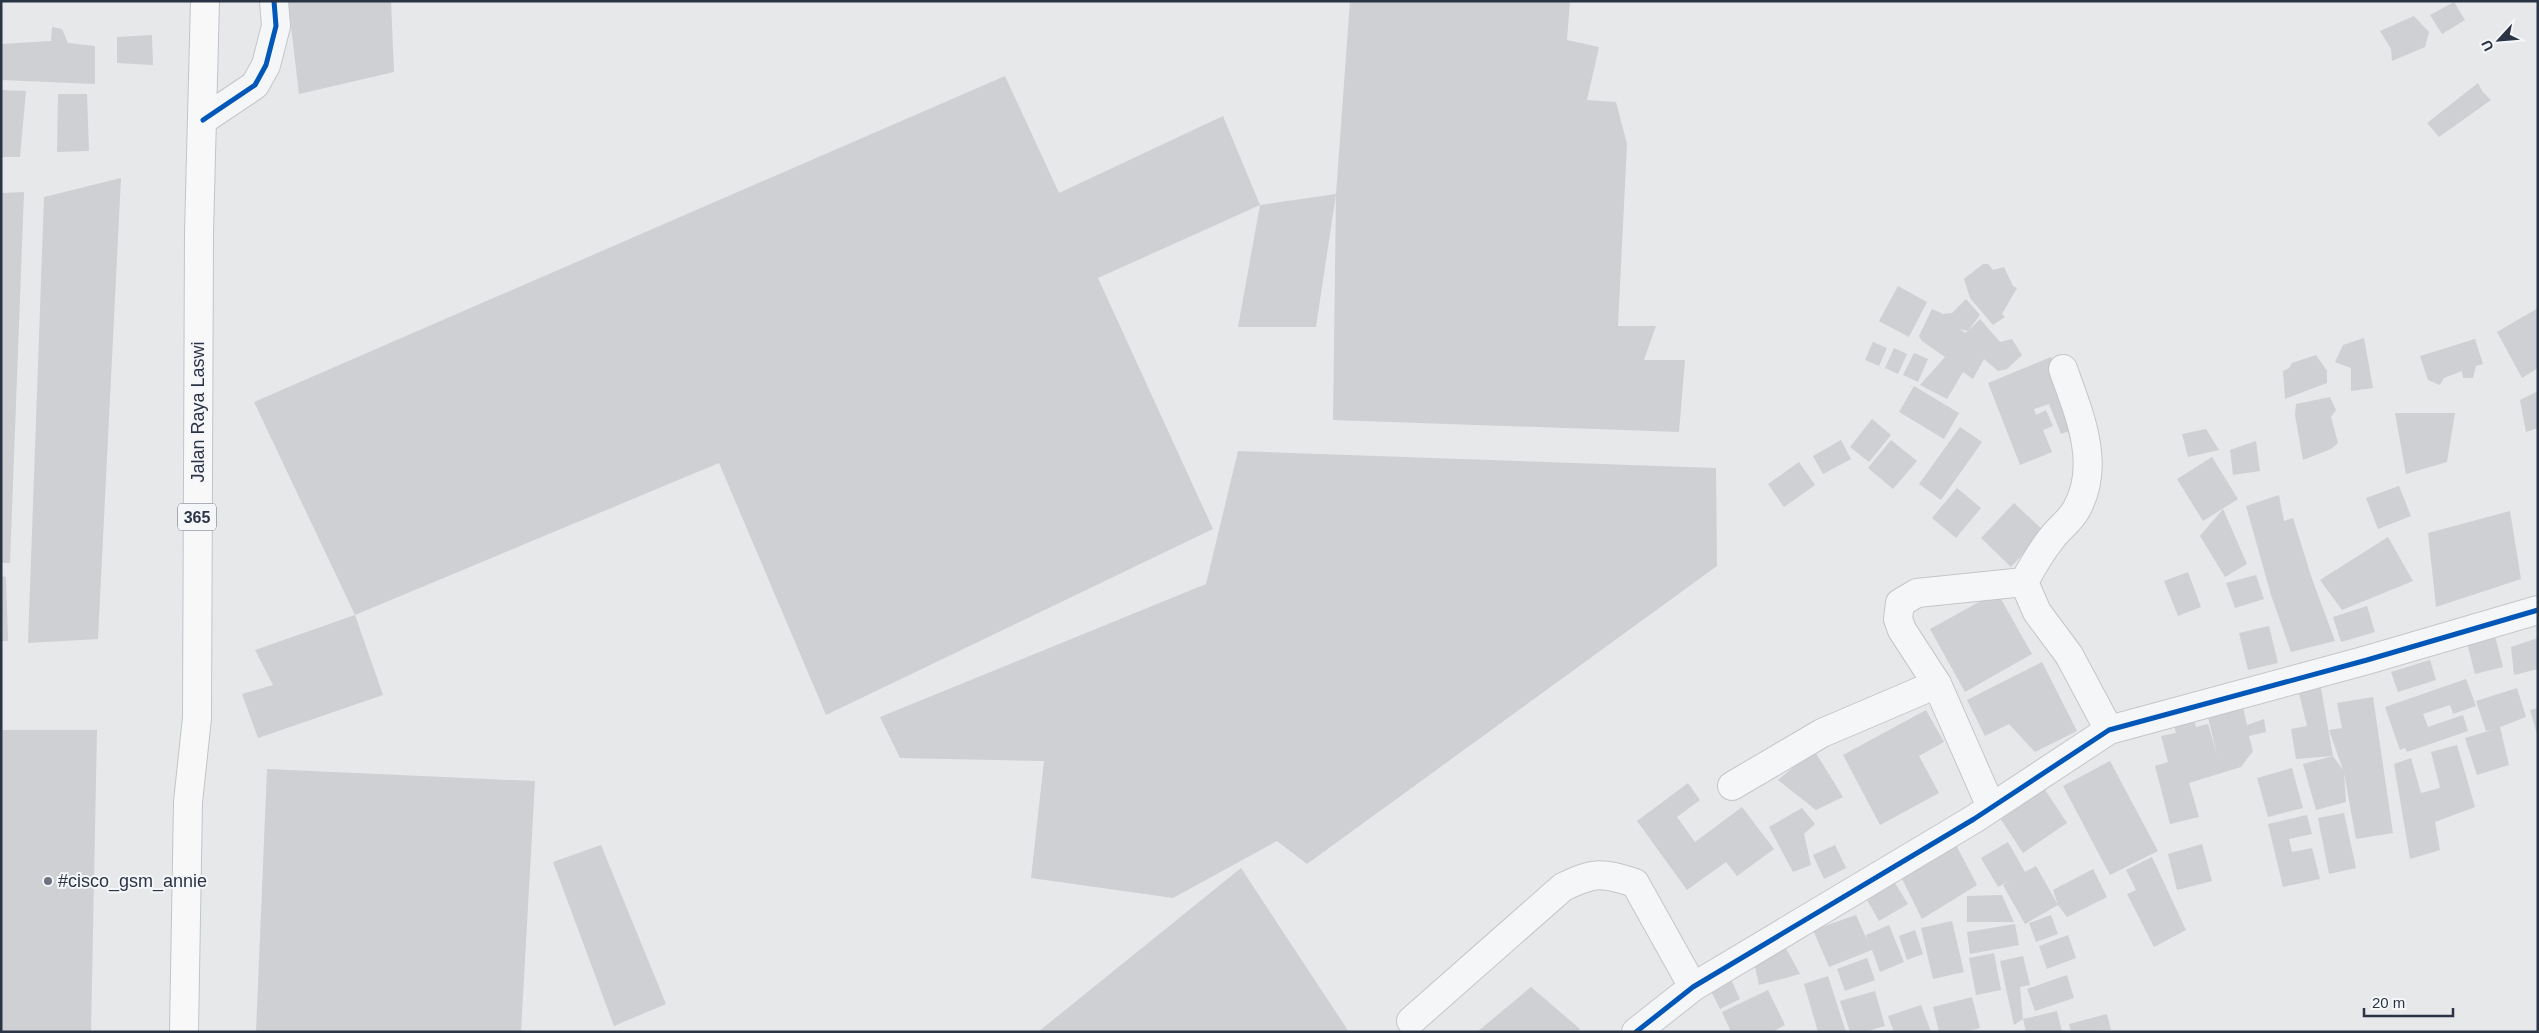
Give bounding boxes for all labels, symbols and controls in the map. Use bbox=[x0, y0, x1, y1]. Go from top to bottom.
north arrow bbox=[2474, 15, 2524, 65]
text: U bbox=[2478, 38, 2497, 54]
street label: Jalan Raya Laswi bbox=[188, 341, 208, 483]
road number: 365 bbox=[178, 504, 216, 530]
place label: #cisco_gsm_annie bbox=[58, 871, 207, 892]
marker: #cisco_gsm_annie bbox=[42, 875, 54, 887]
scale bar bbox=[2364, 986, 2453, 1018]
text: 20 m bbox=[2372, 994, 2405, 1011]

